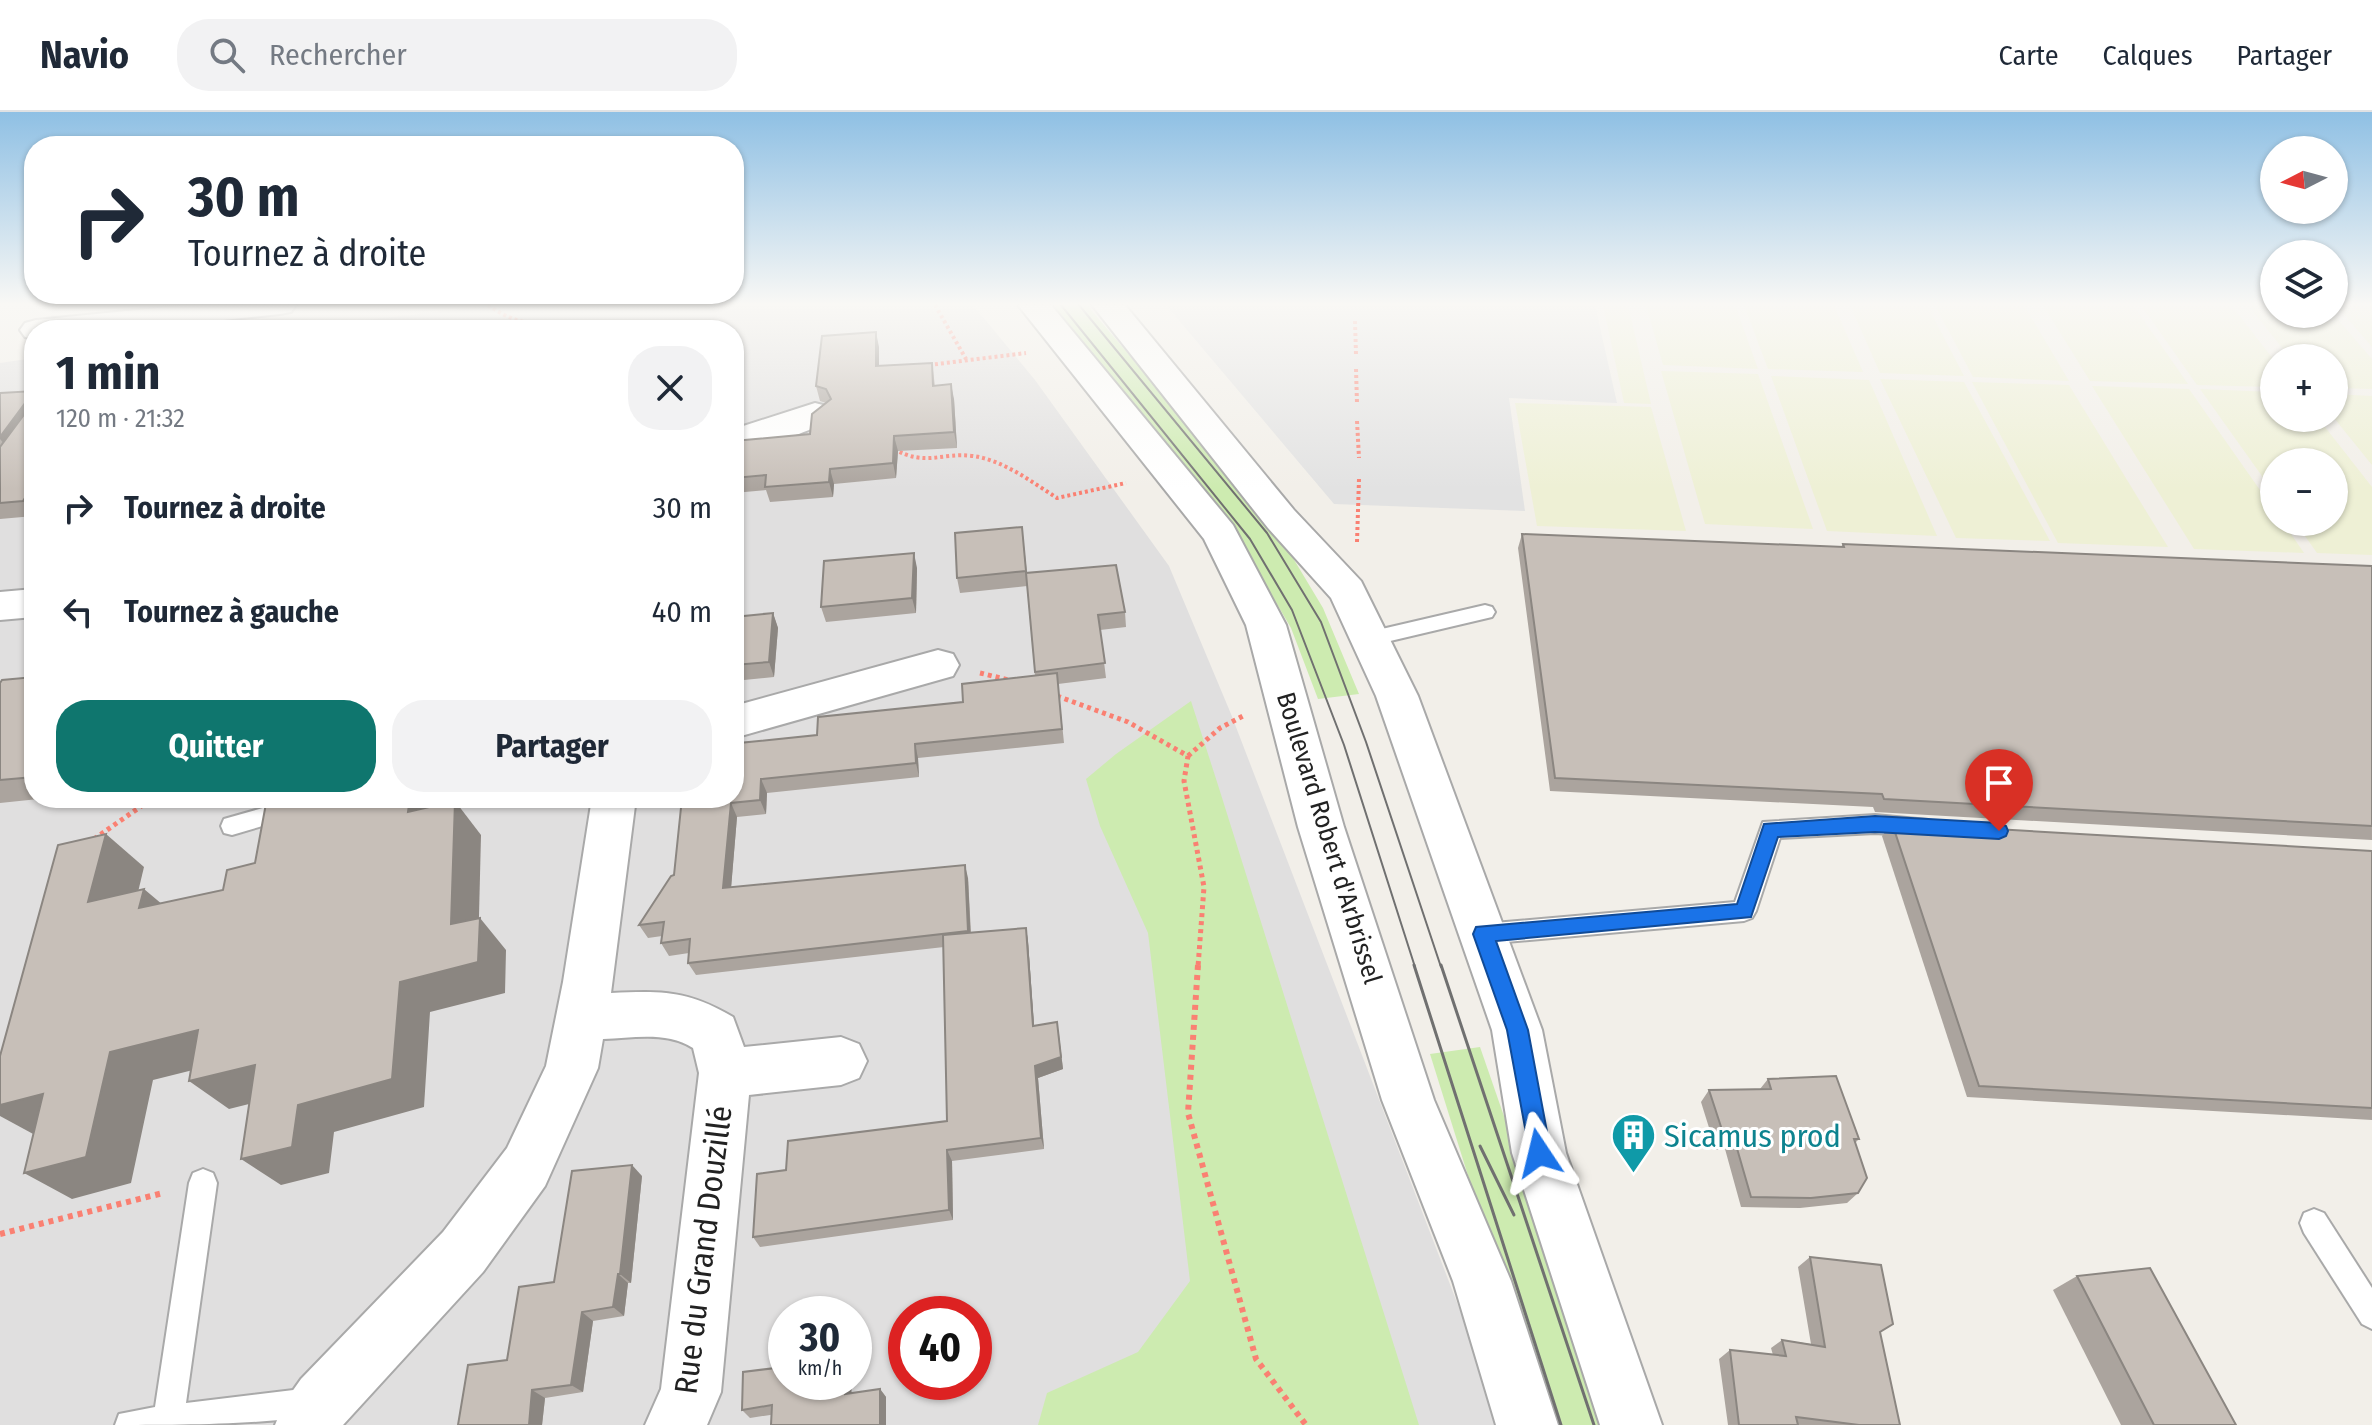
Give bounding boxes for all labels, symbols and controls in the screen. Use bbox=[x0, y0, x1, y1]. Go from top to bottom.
search box bbox=[177, 19, 737, 91]
text: Navio bbox=[40, 32, 129, 78]
icon: search bbox=[205, 33, 249, 77]
text: Rechercher bbox=[269, 37, 407, 73]
text: Carte bbox=[1999, 39, 2059, 72]
text: Calques bbox=[2103, 39, 2193, 72]
text: Partager bbox=[2237, 39, 2332, 72]
north arrow bbox=[2260, 136, 2348, 224]
map controls bbox=[2260, 136, 2348, 536]
text: 30 m bbox=[188, 164, 299, 231]
icon: right bbox=[56, 168, 160, 272]
text: Tournez à droite bbox=[188, 232, 426, 276]
button: layers bbox=[2260, 240, 2348, 328]
text: 1 min bbox=[56, 344, 161, 402]
button: + bbox=[2260, 344, 2348, 432]
button: close bbox=[628, 346, 712, 430]
text: 120 m · 21:32 bbox=[56, 403, 185, 434]
button: − bbox=[2260, 448, 2348, 536]
icon: right bbox=[56, 486, 100, 530]
text: Tournez à droite bbox=[124, 490, 326, 526]
text: 30 m bbox=[653, 490, 712, 526]
icon: left bbox=[56, 590, 100, 634]
text: Tournez à gauche bbox=[124, 594, 339, 630]
text: 40 m bbox=[652, 594, 712, 630]
street label: Boulevard Robert d'Arbrissel bbox=[1270, 688, 1388, 988]
button: Quitter bbox=[56, 700, 376, 792]
button: Partager bbox=[392, 700, 712, 792]
pin bbox=[1965, 749, 2033, 831]
icon: arrive bbox=[1977, 761, 2021, 805]
street label: Rue du Grand Douzillé bbox=[666, 1104, 740, 1396]
position arrow bbox=[1497, 1111, 1581, 1195]
building icon: Sicamus prod bbox=[1609, 1112, 1657, 1175]
place label: Sicamus prod bbox=[1664, 1117, 1841, 1155]
speed limit sign: 40 bbox=[888, 1296, 992, 1400]
text: 30 bbox=[800, 1314, 840, 1362]
text: km/h bbox=[798, 1356, 842, 1380]

